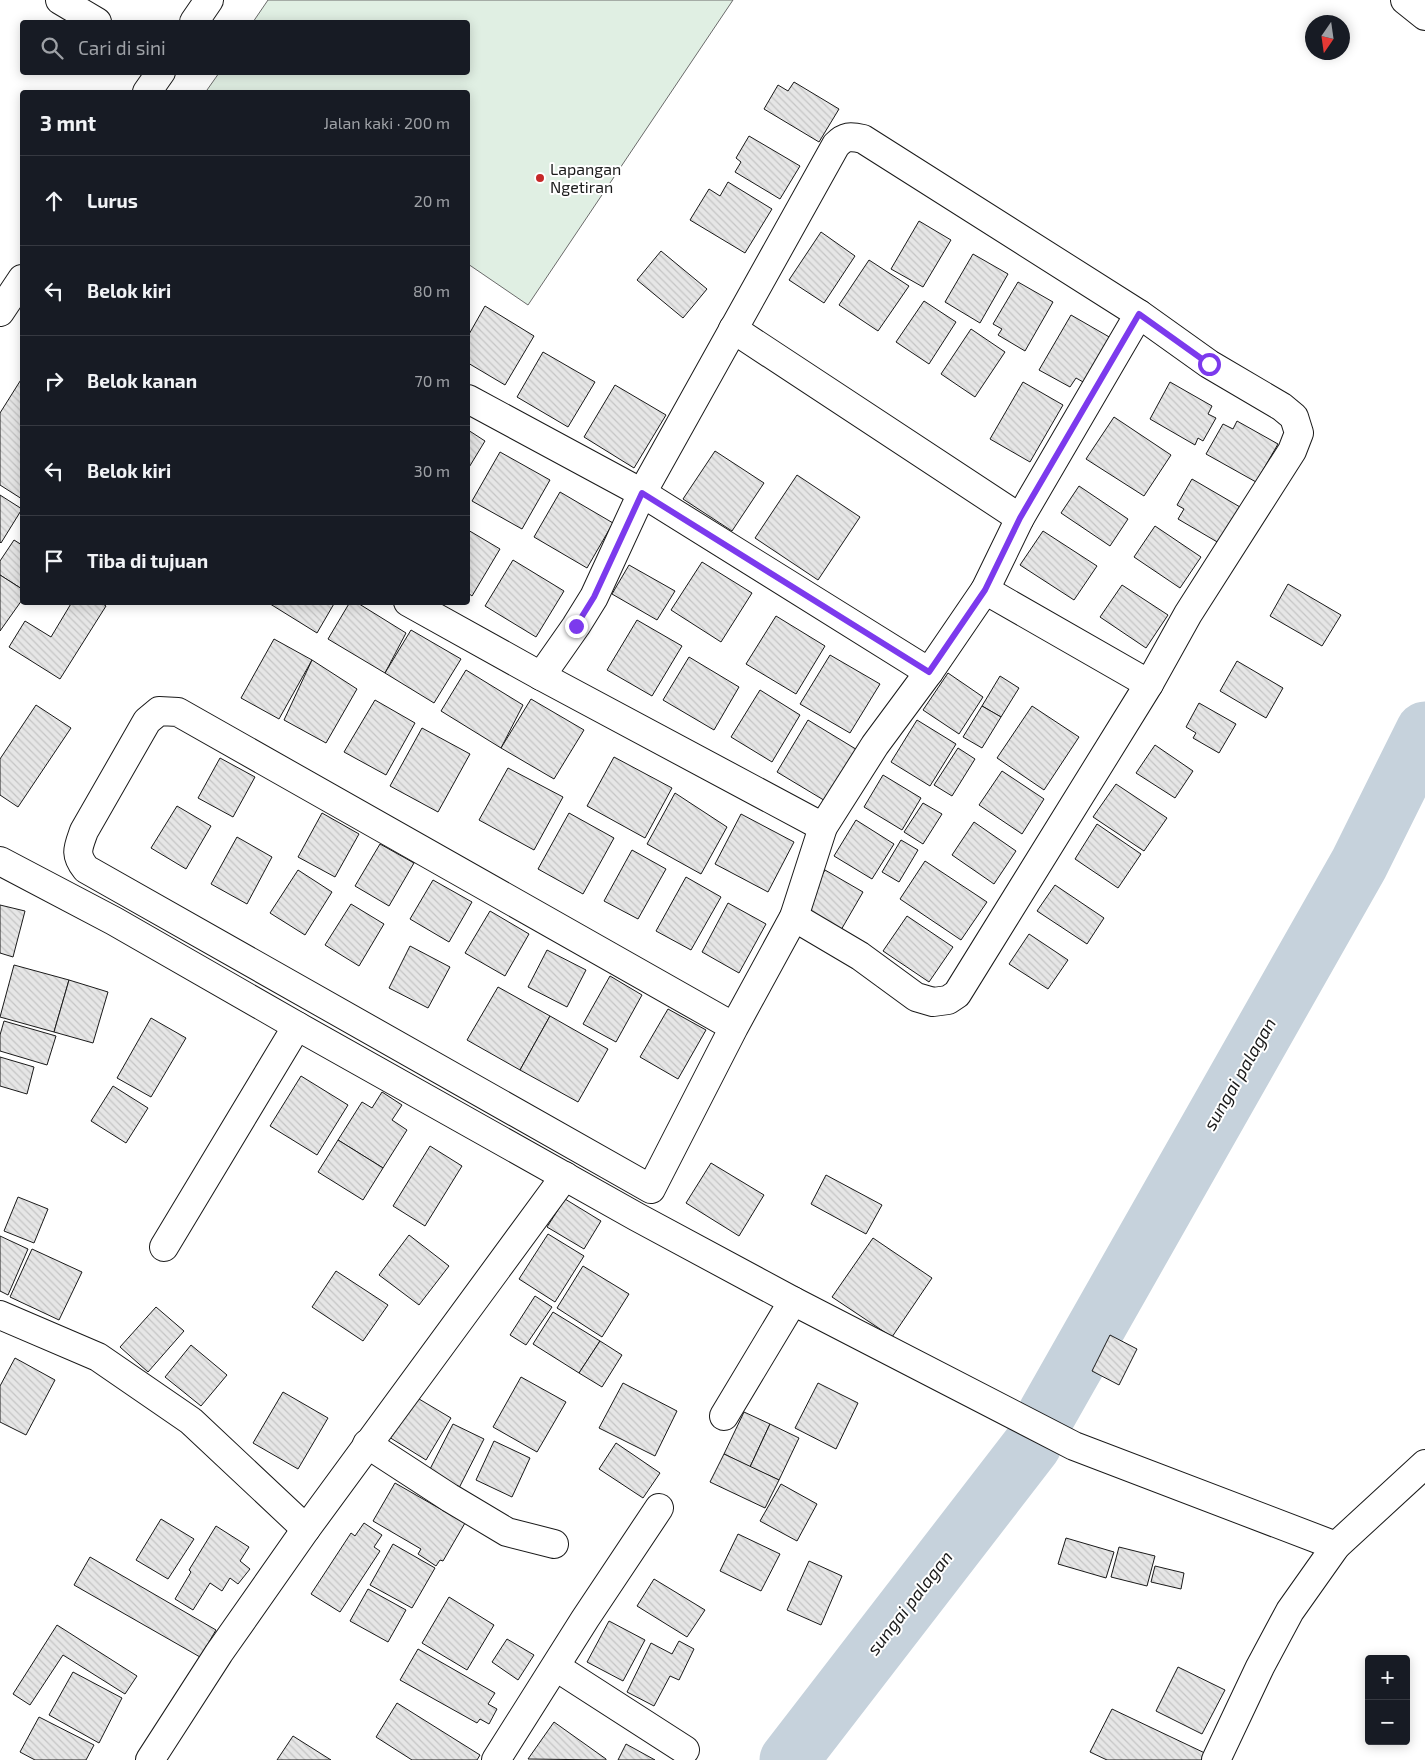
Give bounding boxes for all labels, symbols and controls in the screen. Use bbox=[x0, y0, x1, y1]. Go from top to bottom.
north arrow bbox=[1305, 15, 1350, 60]
search box bbox=[20, 20, 470, 75]
icon: search bbox=[38, 34, 66, 62]
text: Cari di sini bbox=[78, 36, 166, 59]
text: 3 mnt bbox=[40, 110, 96, 135]
text: Jalan kaki · 200 m bbox=[324, 113, 450, 132]
place label: Lapangan Ngetiran bbox=[550, 159, 621, 196]
marker: Lapangan Ngetiran bbox=[534, 172, 546, 184]
icon: ahead bbox=[40, 187, 68, 215]
text: Lurus bbox=[87, 189, 138, 212]
text: 20 m bbox=[414, 191, 450, 210]
icon: left bbox=[40, 277, 68, 305]
text: Belok kiri bbox=[87, 279, 171, 302]
text: 80 m bbox=[413, 281, 450, 300]
route start bbox=[1198, 353, 1221, 376]
icon: right bbox=[40, 367, 68, 395]
text: Belok kanan bbox=[87, 369, 197, 392]
text: 70 m bbox=[415, 371, 450, 390]
icon: left bbox=[40, 457, 68, 485]
text: Belok kiri bbox=[87, 459, 171, 482]
text: 30 m bbox=[414, 461, 450, 480]
icon: arrive bbox=[40, 547, 68, 575]
text: Tiba di tujuan bbox=[87, 549, 208, 572]
route end bbox=[565, 615, 588, 638]
water label: sungai palagan bbox=[1198, 1013, 1280, 1134]
water label: sungai palagan bbox=[862, 1546, 957, 1659]
map controls bbox=[1365, 1655, 1410, 1745]
button: + bbox=[1365, 1655, 1410, 1700]
button: − bbox=[1365, 1700, 1410, 1745]

